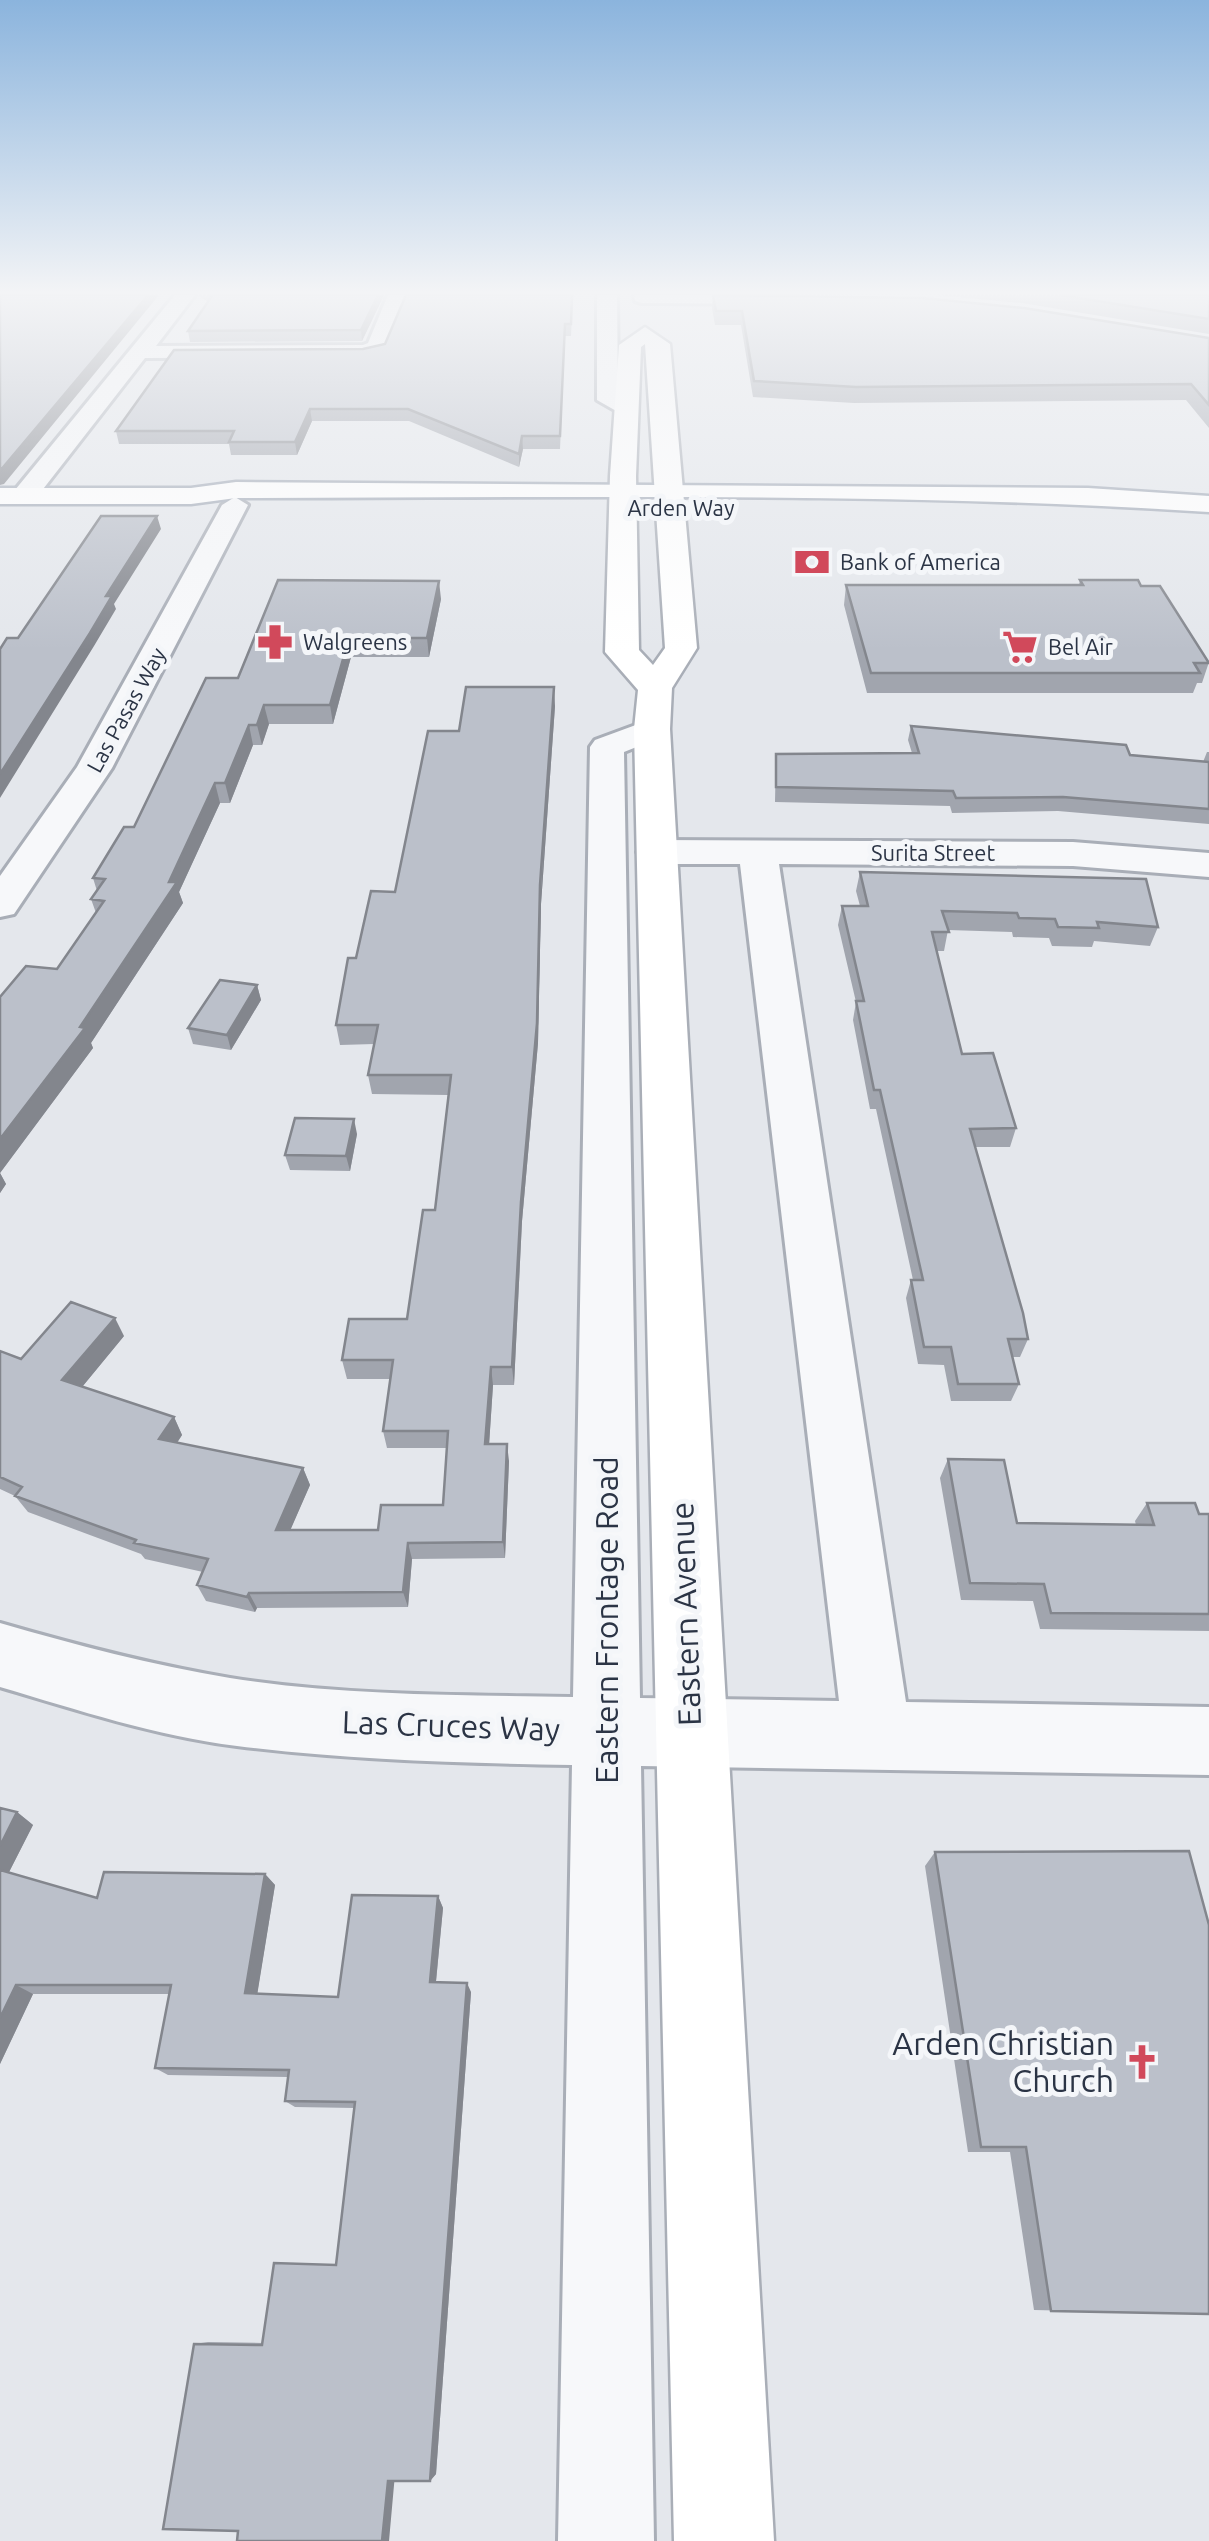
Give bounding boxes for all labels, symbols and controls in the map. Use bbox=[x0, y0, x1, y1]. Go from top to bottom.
street label: Arden Way bbox=[627, 495, 735, 520]
bank icon: Bank of America bbox=[793, 543, 831, 581]
place label: Bank of America bbox=[840, 549, 1001, 574]
pharmacy icon: Walgreens bbox=[256, 623, 294, 661]
supermarket icon: Bel Air bbox=[1001, 628, 1039, 666]
place label: Walgreens bbox=[303, 629, 407, 654]
place label: Bel Air bbox=[1048, 634, 1114, 659]
street label: Las Pasas Way bbox=[81, 643, 170, 776]
street label: Surita Street bbox=[871, 840, 995, 865]
street label: Eastern Frontage Road bbox=[588, 1456, 624, 1784]
street label: Eastern Avenue bbox=[663, 1501, 707, 1727]
street label: Las Cruces Way bbox=[341, 1703, 561, 1747]
place label: Arden Christian Church bbox=[892, 2025, 1114, 2098]
church icon: Arden Christian Church bbox=[1123, 2043, 1161, 2081]

